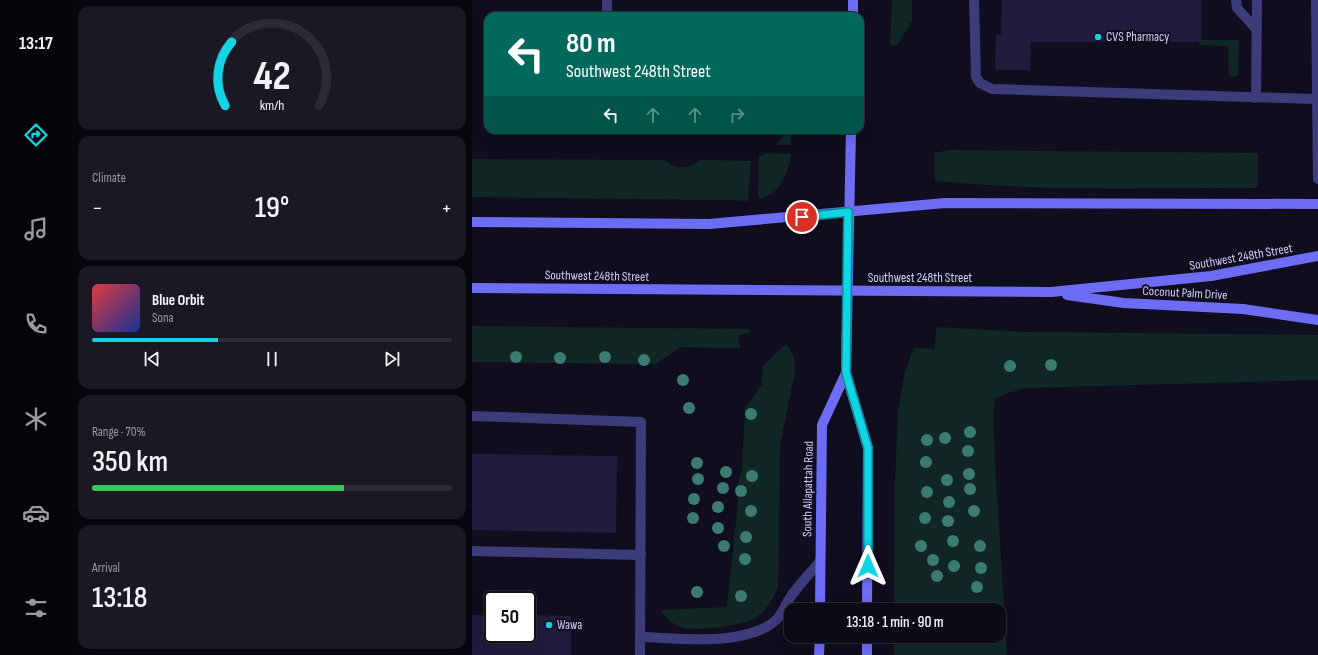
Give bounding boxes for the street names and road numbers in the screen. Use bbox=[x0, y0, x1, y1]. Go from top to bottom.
street label: Southwest 248th Street bbox=[1188, 240, 1294, 274]
street label: Southwest 248th Street bbox=[545, 267, 649, 285]
street label: Southwest 248th Street bbox=[868, 270, 972, 286]
street label: Coconut Palm Drive bbox=[1142, 283, 1228, 303]
street label: South Allapattah Road bbox=[799, 441, 817, 537]

